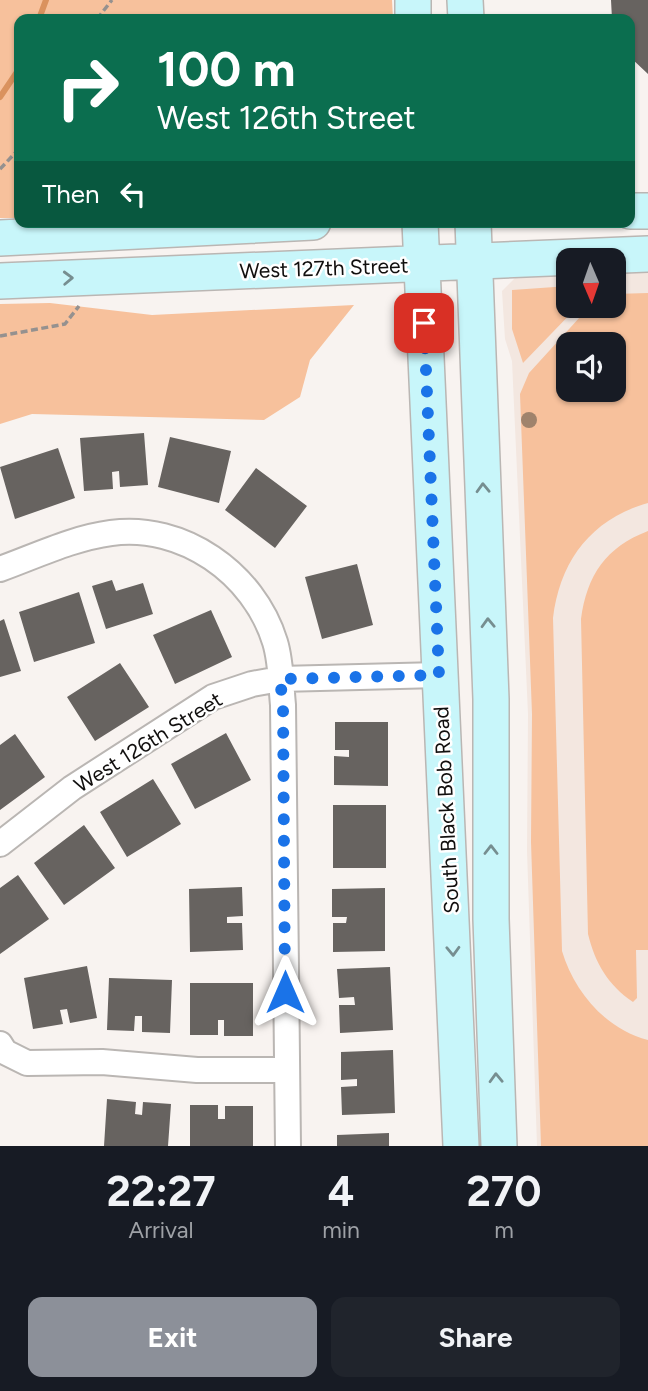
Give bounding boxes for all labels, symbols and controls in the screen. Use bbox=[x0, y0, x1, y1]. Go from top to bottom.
text: 100 m bbox=[157, 39, 296, 98]
icon: right bbox=[42, 42, 133, 133]
text: West 126th Street bbox=[157, 99, 415, 137]
icon: left bbox=[114, 175, 152, 213]
text: Then bbox=[42, 178, 100, 210]
north arrow bbox=[556, 248, 626, 318]
map controls bbox=[556, 248, 626, 402]
street label: West 127th Street bbox=[239, 253, 409, 283]
one-way arrow bbox=[63, 271, 74, 286]
pin bbox=[394, 293, 454, 353]
icon: arrive bbox=[405, 304, 443, 342]
button: sound bbox=[556, 332, 626, 402]
one-way arrow bbox=[475, 482, 490, 493]
one-way arrow bbox=[480, 617, 495, 628]
street label: West 126th Street bbox=[69, 686, 227, 798]
street label: South Black Bob Road bbox=[428, 706, 464, 914]
one-way arrow bbox=[483, 845, 499, 855]
one-way arrow bbox=[446, 946, 461, 957]
position arrow bbox=[248, 955, 322, 1029]
one-way arrow bbox=[489, 1072, 504, 1083]
text: 22:27 bbox=[107, 1166, 216, 1217]
text: 4 bbox=[328, 1166, 354, 1217]
text: 270 bbox=[466, 1166, 541, 1217]
text: Arrival bbox=[129, 1216, 194, 1244]
text: min bbox=[322, 1216, 360, 1244]
text: m bbox=[494, 1216, 514, 1244]
button: Exit bbox=[28, 1297, 317, 1377]
button: Share bbox=[331, 1297, 620, 1377]

